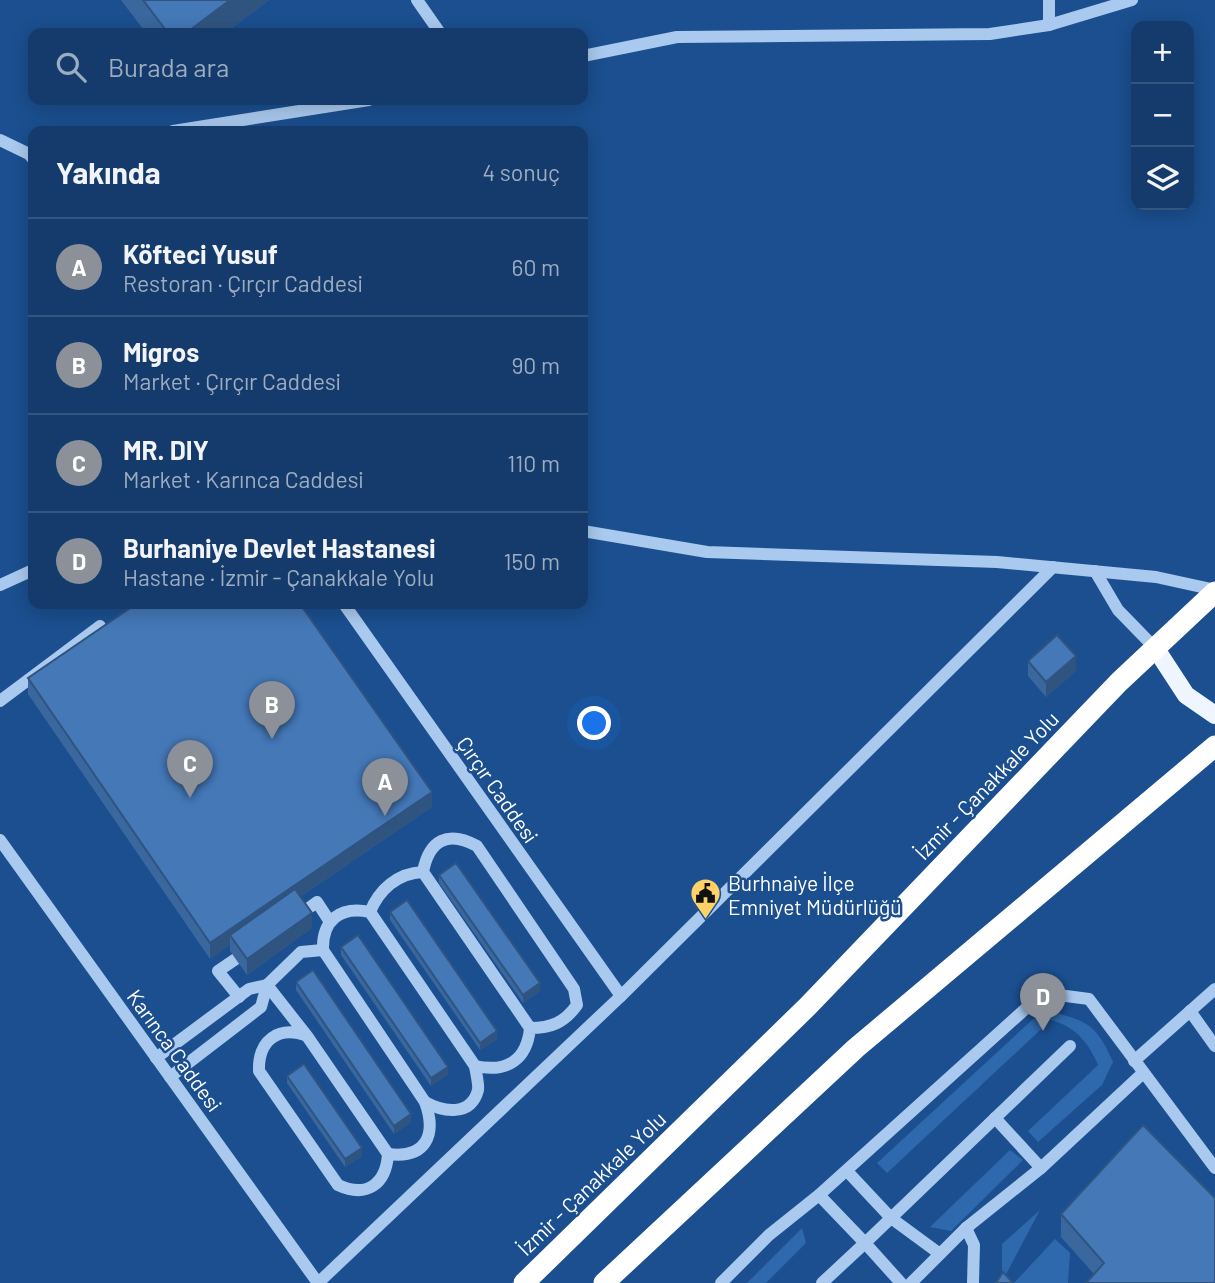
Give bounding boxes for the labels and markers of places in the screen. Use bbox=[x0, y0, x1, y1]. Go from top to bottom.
pin: B bbox=[249, 681, 295, 739]
pin: C bbox=[167, 740, 213, 798]
pin: A bbox=[362, 758, 408, 816]
place label: Burhnaiye İlçe Emniyet Müdürlüğü bbox=[728, 870, 902, 919]
public building icon: Burhnaiye İlçe Emniyet Müdürlüğü bbox=[688, 877, 722, 921]
pin: D bbox=[1020, 973, 1066, 1031]

